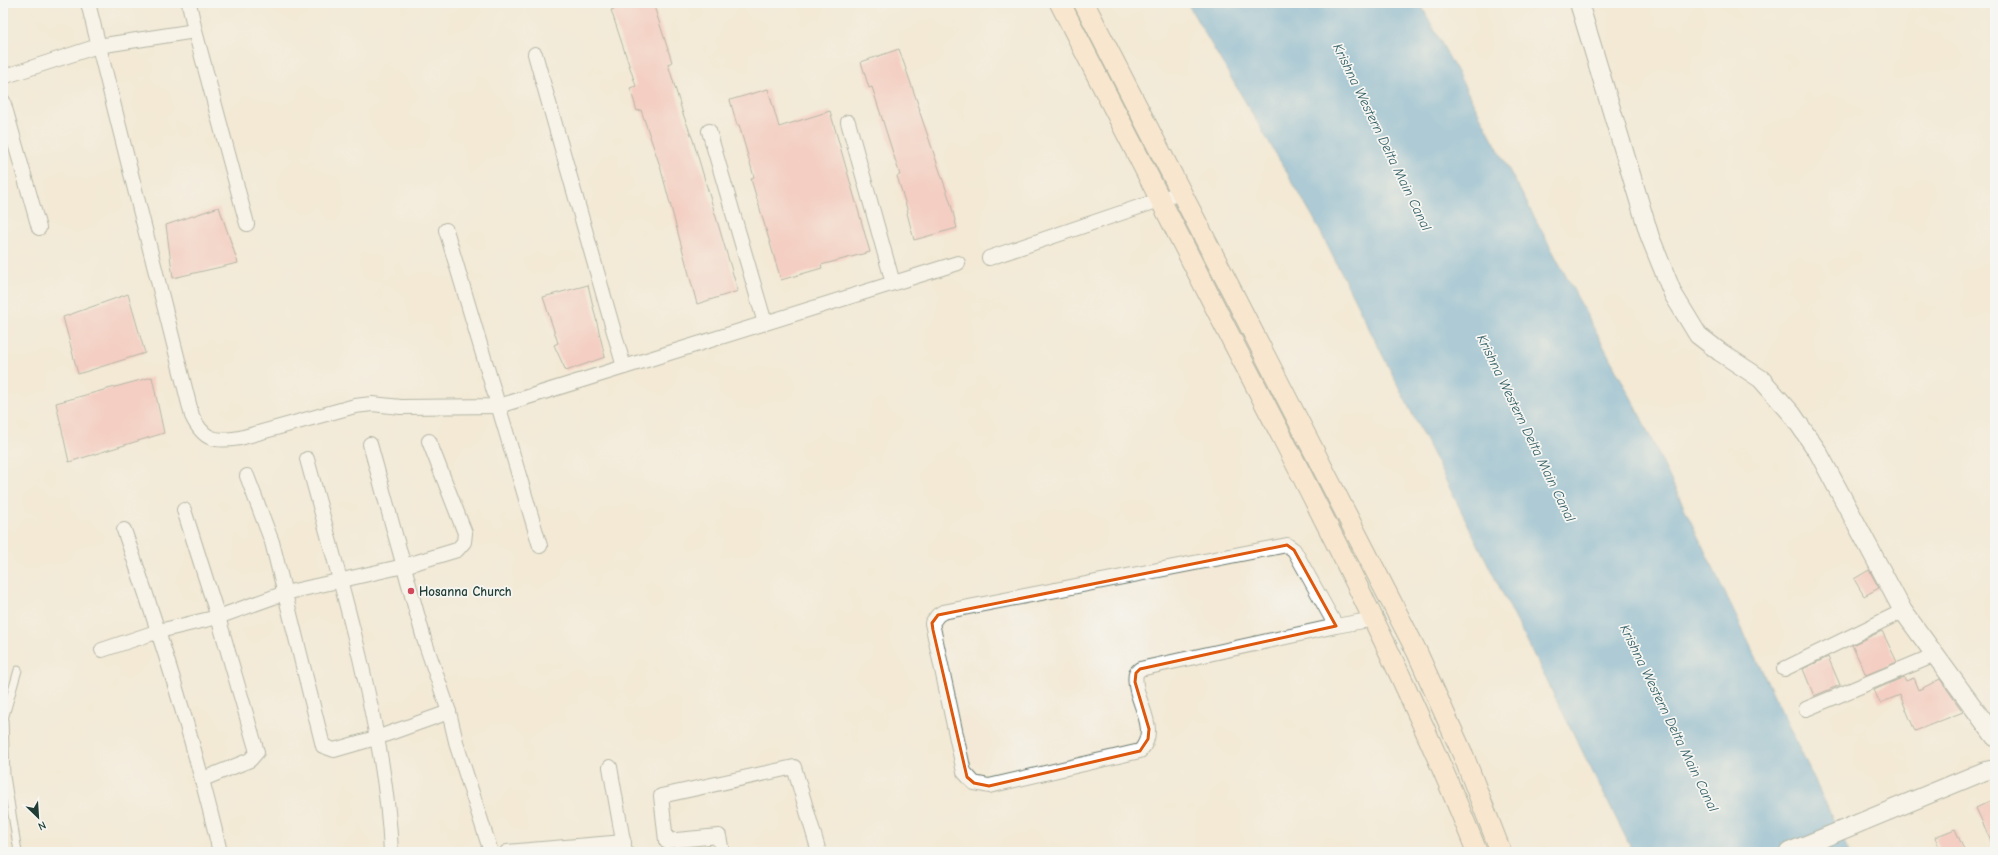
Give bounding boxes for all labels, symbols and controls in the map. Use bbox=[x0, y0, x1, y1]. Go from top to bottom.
water label: Krishna Western Delta Main Canal bbox=[1329, 40, 1435, 234]
water label: Krishna Western Delta Main Canal bbox=[1473, 331, 1579, 525]
place label: Hosanna Church bbox=[419, 584, 512, 599]
marker: Hosanna Church bbox=[406, 586, 416, 596]
water label: Krishna Western Delta Main Canal bbox=[1616, 621, 1722, 815]
north arrow bbox=[18, 797, 58, 837]
text: N bbox=[36, 818, 48, 833]

